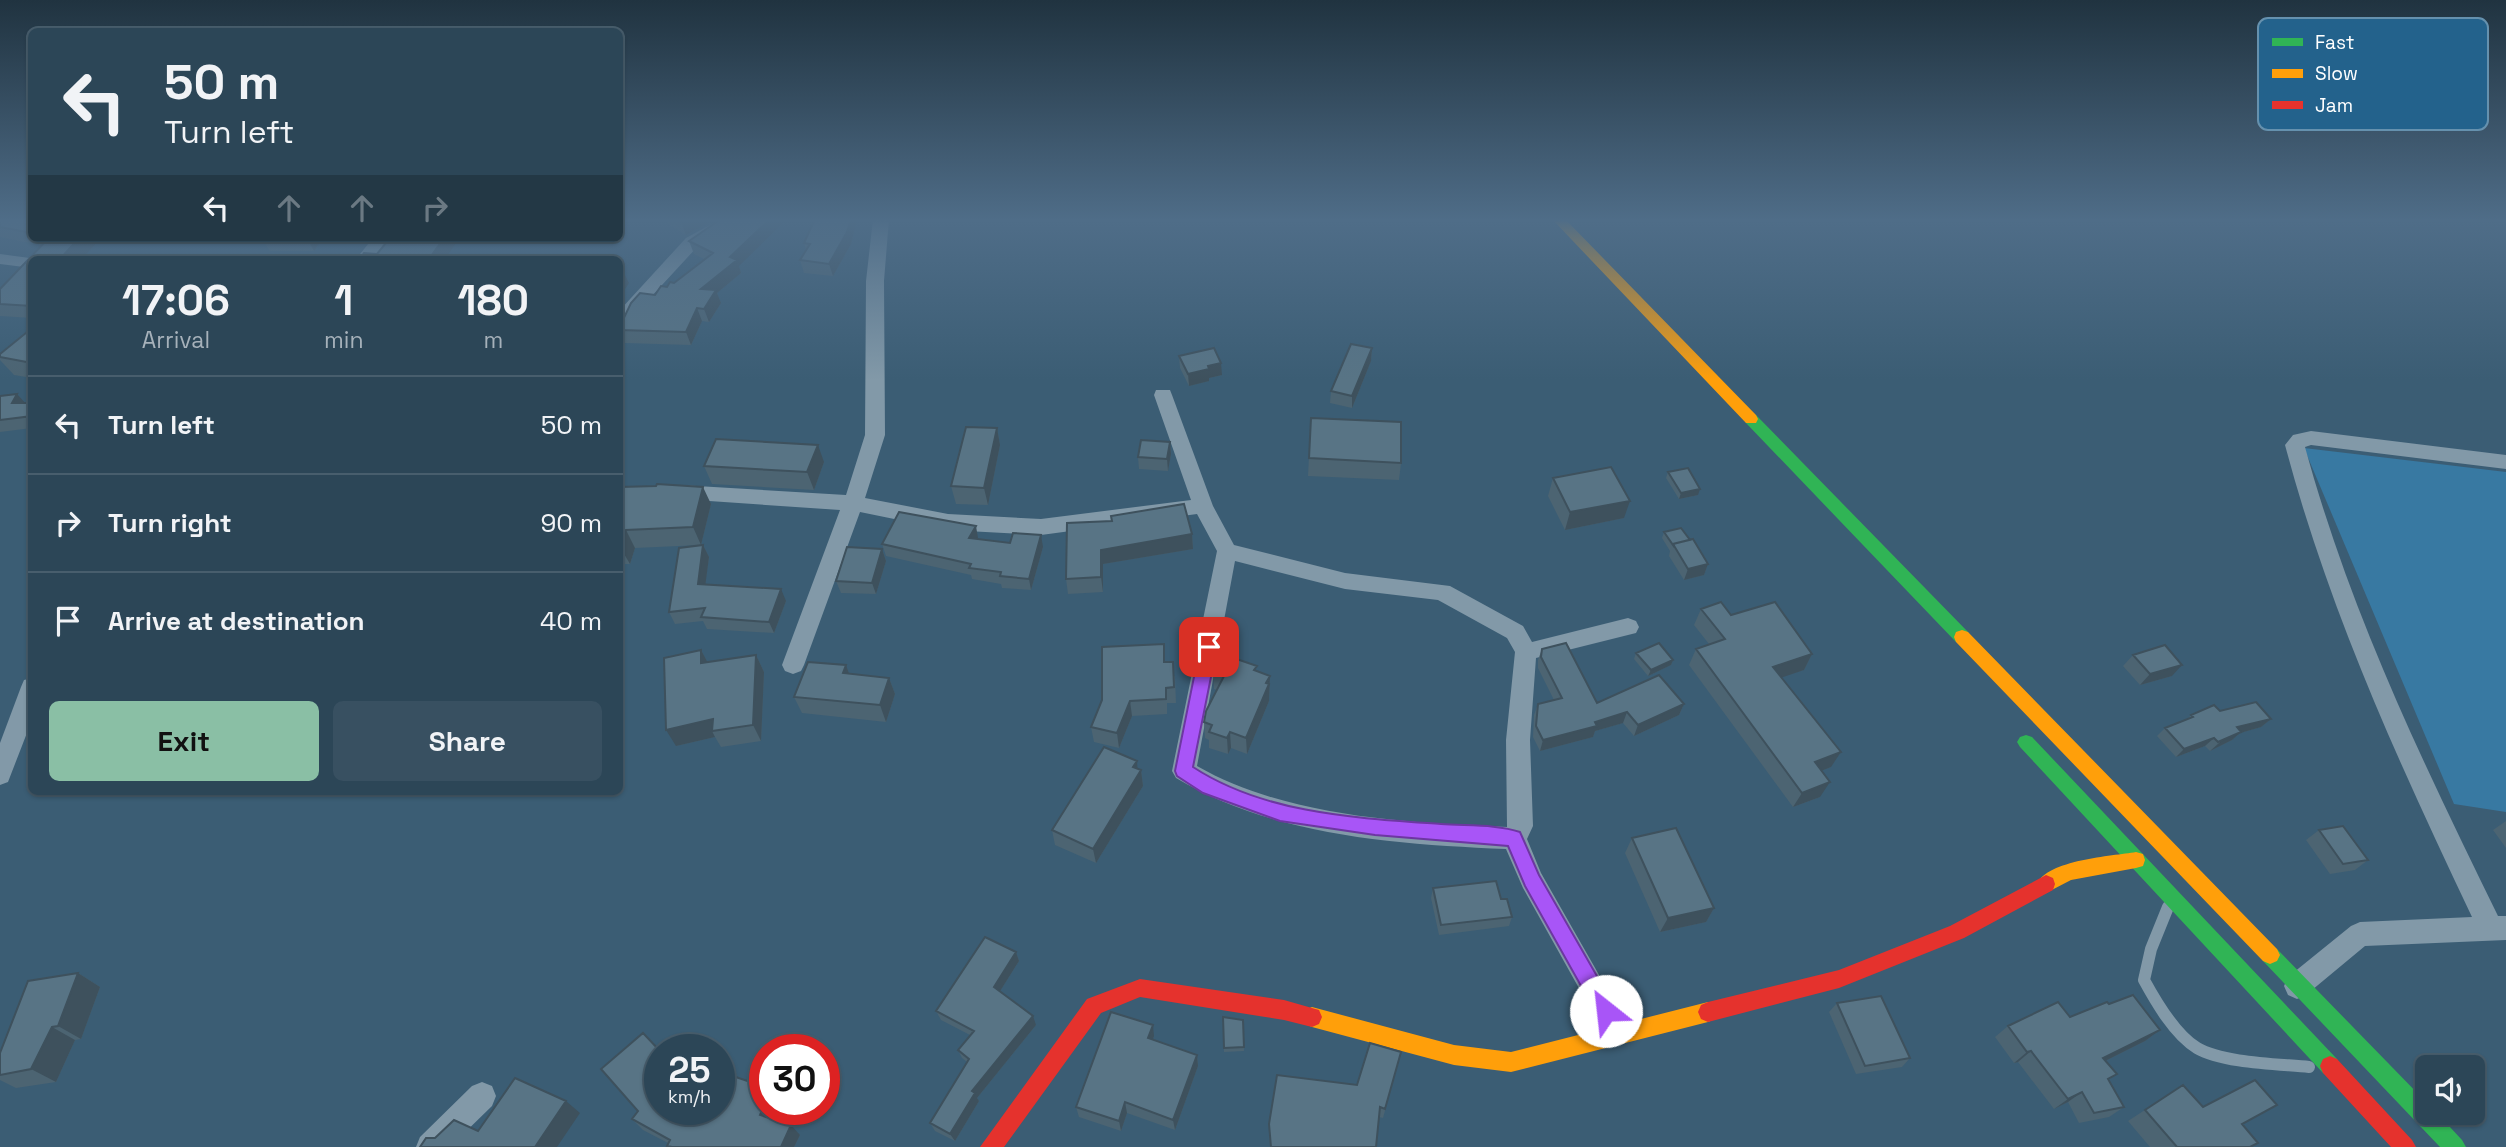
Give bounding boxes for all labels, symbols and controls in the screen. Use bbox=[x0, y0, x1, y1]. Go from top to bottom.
legend bbox=[2258, 18, 2488, 130]
text: Fast bbox=[2315, 30, 2355, 55]
text: 50 m bbox=[164, 51, 279, 113]
icon: left bbox=[49, 56, 140, 147]
text: Slow bbox=[2315, 61, 2358, 86]
text: Jam bbox=[2315, 93, 2353, 118]
text: Turn left bbox=[164, 112, 294, 152]
icon: left bbox=[197, 189, 235, 227]
icon: ahead bbox=[270, 189, 308, 227]
icon: ahead bbox=[343, 189, 381, 227]
icon: right bbox=[416, 189, 454, 227]
text: 17:06 bbox=[122, 274, 230, 327]
text: 1 bbox=[334, 274, 353, 327]
text: 180 bbox=[458, 274, 529, 327]
text: Arrival bbox=[142, 325, 210, 355]
text: min bbox=[324, 325, 364, 355]
text: m bbox=[483, 325, 503, 355]
icon: left bbox=[49, 406, 87, 444]
text: Turn left bbox=[108, 408, 215, 442]
text: 50 m bbox=[541, 408, 602, 442]
icon: right bbox=[49, 504, 87, 542]
text: Turn right bbox=[108, 506, 232, 540]
text: 90 m bbox=[540, 506, 602, 540]
icon: arrive bbox=[49, 602, 87, 640]
text: Arrive at destination bbox=[108, 604, 365, 638]
text: 40 m bbox=[540, 604, 602, 638]
pin bbox=[1179, 617, 1239, 677]
icon: arrive bbox=[1190, 628, 1228, 666]
button: Exit bbox=[49, 701, 319, 781]
button: Share bbox=[333, 701, 602, 781]
position arrow bbox=[1569, 974, 1643, 1048]
speed limit sign: 30 bbox=[749, 1034, 840, 1125]
text: 25 bbox=[669, 1048, 710, 1092]
map controls bbox=[2415, 1055, 2485, 1125]
button: sound bbox=[2415, 1055, 2485, 1125]
text: km/h bbox=[668, 1085, 711, 1108]

